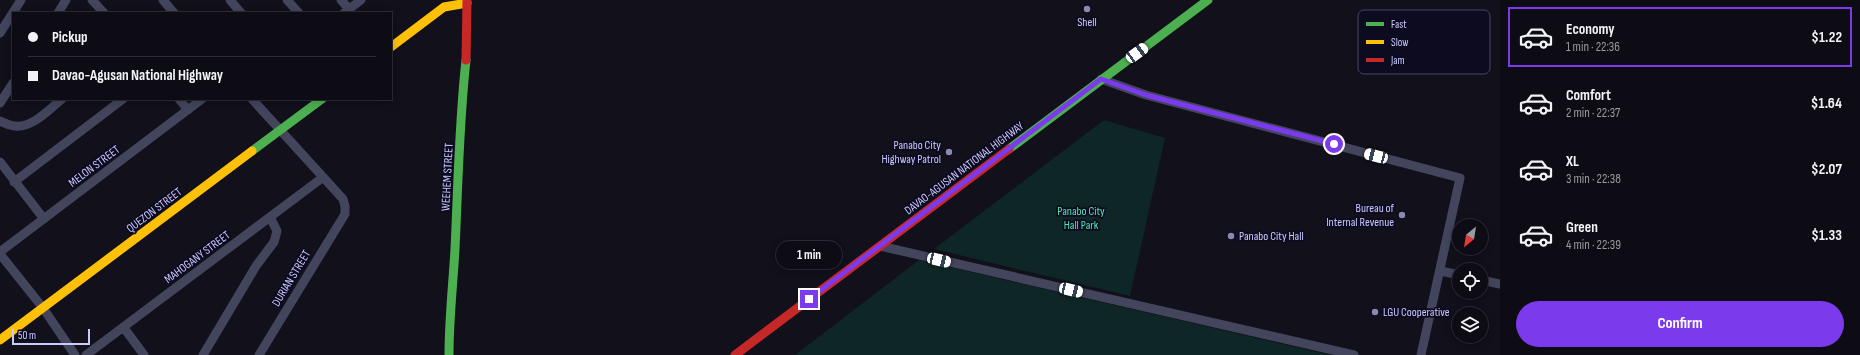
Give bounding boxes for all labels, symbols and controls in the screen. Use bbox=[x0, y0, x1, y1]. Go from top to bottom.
marker: Shell bbox=[1082, 4, 1092, 14]
legend bbox=[1358, 10, 1490, 74]
place label: Shell bbox=[1077, 15, 1097, 30]
text: Fast bbox=[1391, 18, 1407, 31]
icon: car bbox=[1518, 19, 1554, 55]
text: Economy bbox=[1566, 20, 1615, 39]
text: Pickup bbox=[52, 28, 88, 47]
text: $1.22 bbox=[1811, 28, 1842, 47]
text: Slow bbox=[1391, 36, 1408, 49]
text: 1 min · 22:36 bbox=[1566, 39, 1620, 55]
car bbox=[1124, 41, 1150, 65]
text: Jam bbox=[1390, 54, 1405, 67]
text: Davao-Agusan National Highway bbox=[52, 66, 223, 85]
icon: car bbox=[1518, 85, 1554, 121]
text: Comfort bbox=[1566, 86, 1611, 105]
text: $1.64 bbox=[1811, 94, 1842, 113]
text: 2 min · 22:37 bbox=[1566, 105, 1620, 121]
street label: DAVAO-AGUSAN NATIONAL HIGHWAY bbox=[902, 119, 1027, 218]
route start bbox=[1325, 135, 1343, 153]
place label: Panabo City Highway Patrol bbox=[881, 138, 941, 167]
street label: MELON STREET bbox=[66, 142, 123, 191]
street label: WEEHEM STREET bbox=[438, 143, 457, 211]
marker: Panabo City Highway Patrol bbox=[944, 147, 954, 157]
car bbox=[1363, 147, 1389, 165]
icon: car bbox=[1518, 151, 1554, 187]
text: XL bbox=[1566, 152, 1579, 171]
text: $2.07 bbox=[1811, 160, 1842, 179]
text: 3 min · 22:38 bbox=[1566, 171, 1621, 187]
street label: QUEZON STREET bbox=[124, 185, 185, 236]
place label: Bureau of Internal Revenue bbox=[1326, 201, 1395, 230]
park label: Panabo City Hall Park bbox=[1057, 204, 1105, 233]
marker: Bureau of Internal Revenue bbox=[1397, 210, 1407, 220]
icon: car bbox=[1518, 217, 1554, 253]
text: Green bbox=[1566, 218, 1598, 237]
north arrow bbox=[1452, 219, 1488, 255]
map controls bbox=[1452, 219, 1488, 343]
text: $1.33 bbox=[1811, 226, 1842, 245]
street label: MAHOGANY STREET bbox=[161, 228, 233, 287]
place label: Panabo City Hall bbox=[1239, 229, 1304, 244]
marker: Panabo City Hall bbox=[1226, 231, 1236, 241]
text: 4 min · 22:39 bbox=[1566, 237, 1621, 253]
callout: 1 min bbox=[776, 241, 842, 269]
street label: DURIAN STREET bbox=[269, 247, 314, 309]
text: 1 min bbox=[797, 247, 821, 263]
car bbox=[926, 251, 952, 269]
button: locate bbox=[1452, 263, 1488, 299]
car bbox=[1058, 281, 1084, 299]
route end bbox=[800, 290, 818, 308]
button: Confirm bbox=[1516, 301, 1844, 347]
place label: LGU Cooperative bbox=[1383, 305, 1450, 320]
marker: LGU Cooperative bbox=[1370, 307, 1380, 317]
button: layers bbox=[1452, 307, 1488, 343]
scale bar bbox=[12, 327, 90, 346]
text: 50 m bbox=[18, 329, 36, 342]

